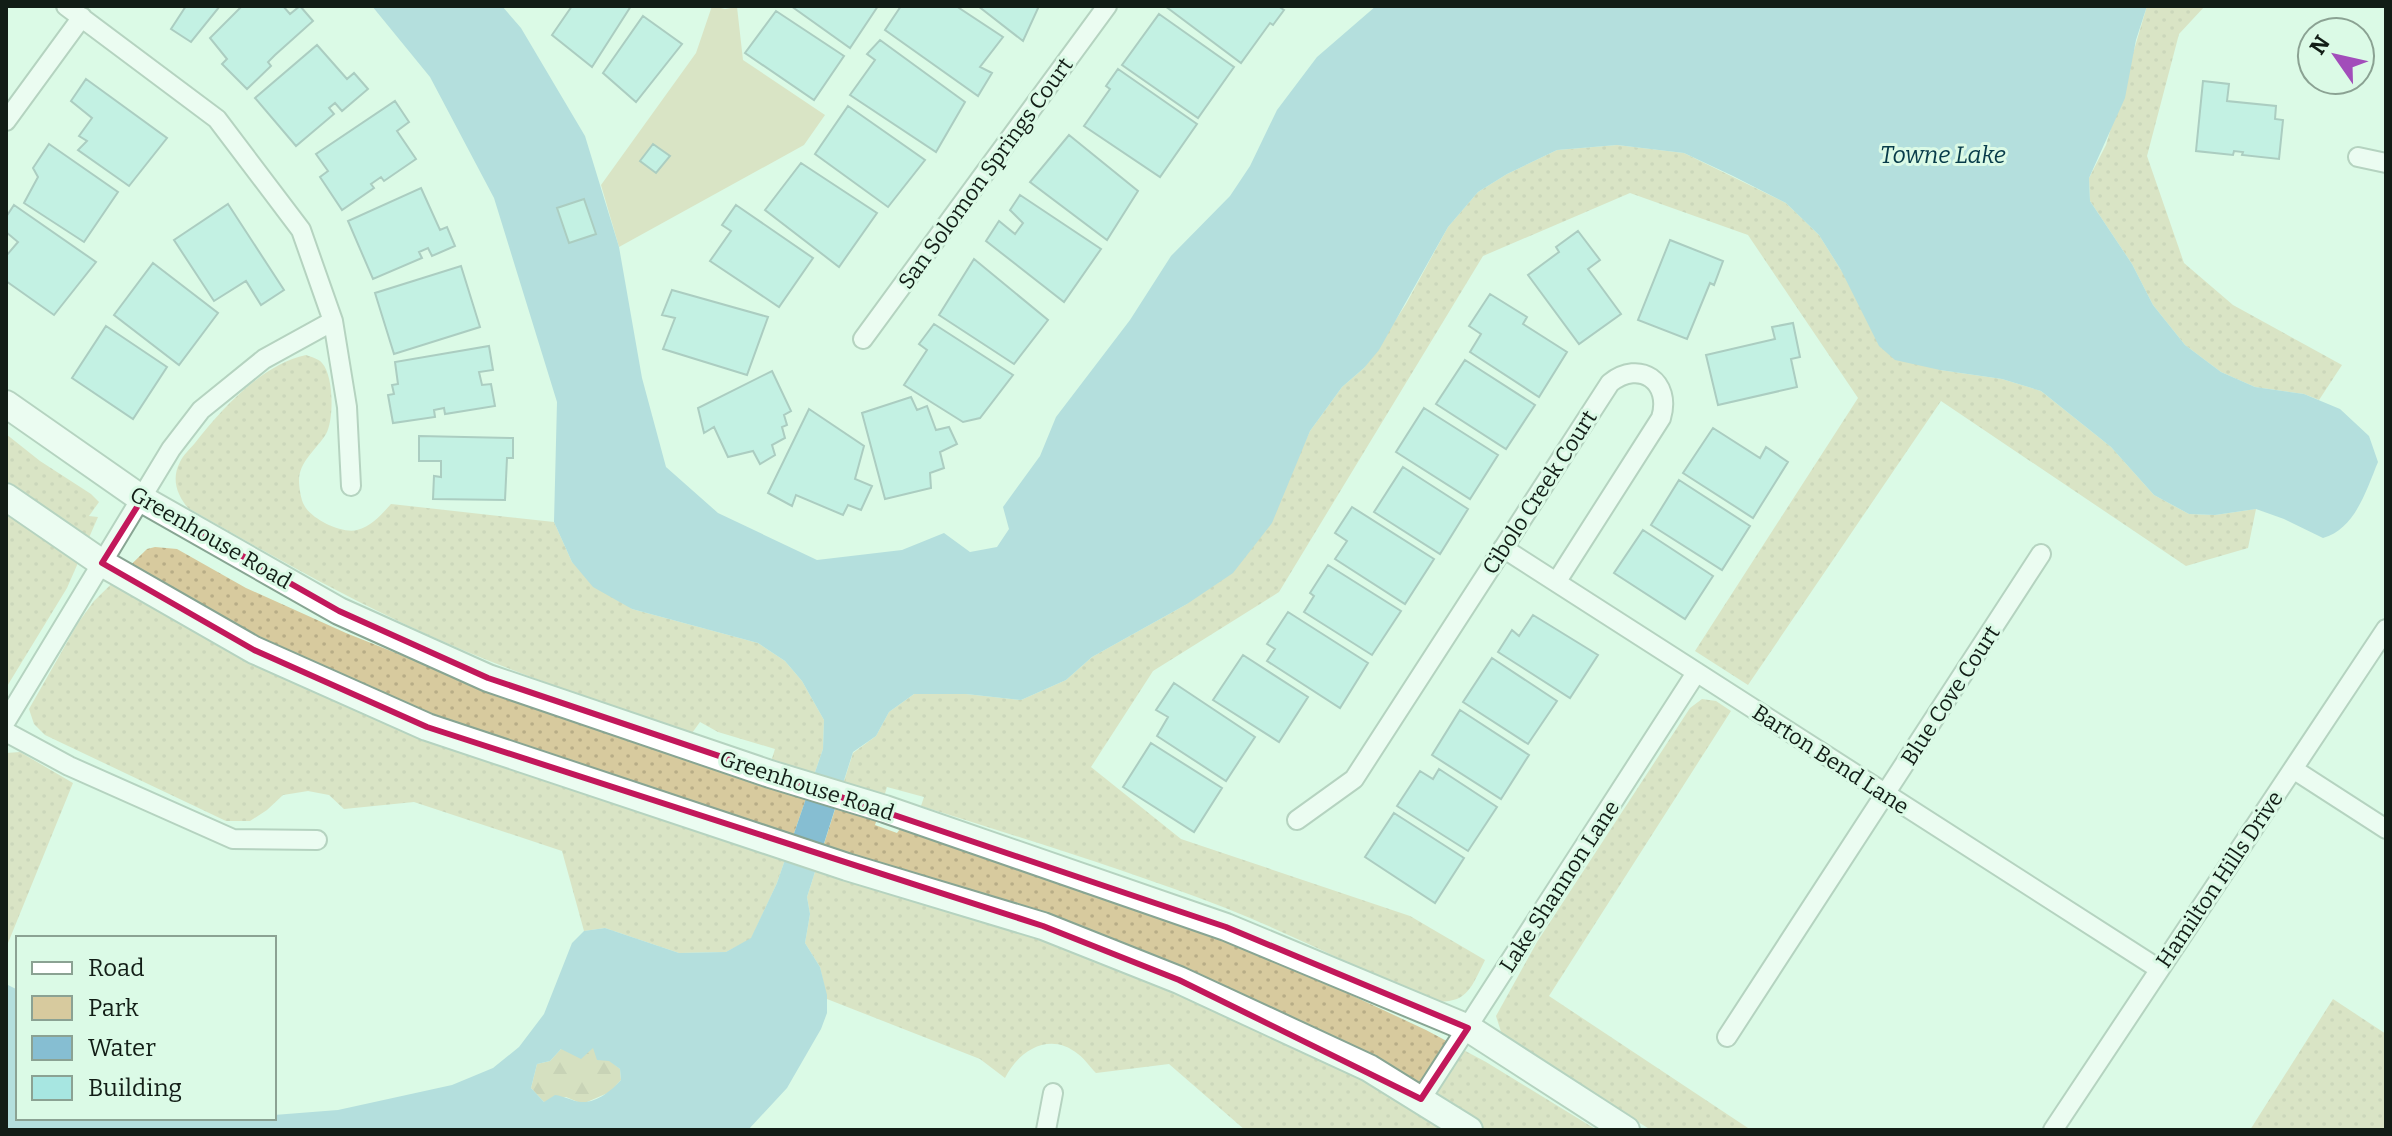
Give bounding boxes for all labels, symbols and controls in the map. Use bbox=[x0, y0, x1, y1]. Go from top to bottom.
north arrow bbox=[2296, 16, 2376, 96]
text: N bbox=[2304, 30, 2336, 60]
street label: San Solomon Springs Court bbox=[892, 52, 1079, 294]
water label: Towne Lake bbox=[1880, 141, 2006, 169]
street label: Cibolo Creek Court bbox=[1476, 405, 1603, 579]
street label: Greenhouse Road bbox=[125, 480, 296, 595]
street label: Blue Cove Court bbox=[1895, 620, 2006, 770]
street label: Barton Bend Lane bbox=[1747, 699, 1914, 820]
street label: Greenhouse Road bbox=[716, 744, 898, 826]
street label: Hamilton Hills Drive bbox=[2150, 786, 2289, 973]
street label: Lake Shannon Lane bbox=[1494, 795, 1625, 977]
legend bbox=[16, 936, 276, 1120]
text: Road bbox=[88, 954, 144, 982]
text: Park bbox=[88, 994, 139, 1022]
text: Water bbox=[88, 1034, 156, 1062]
text: Building bbox=[88, 1074, 182, 1102]

